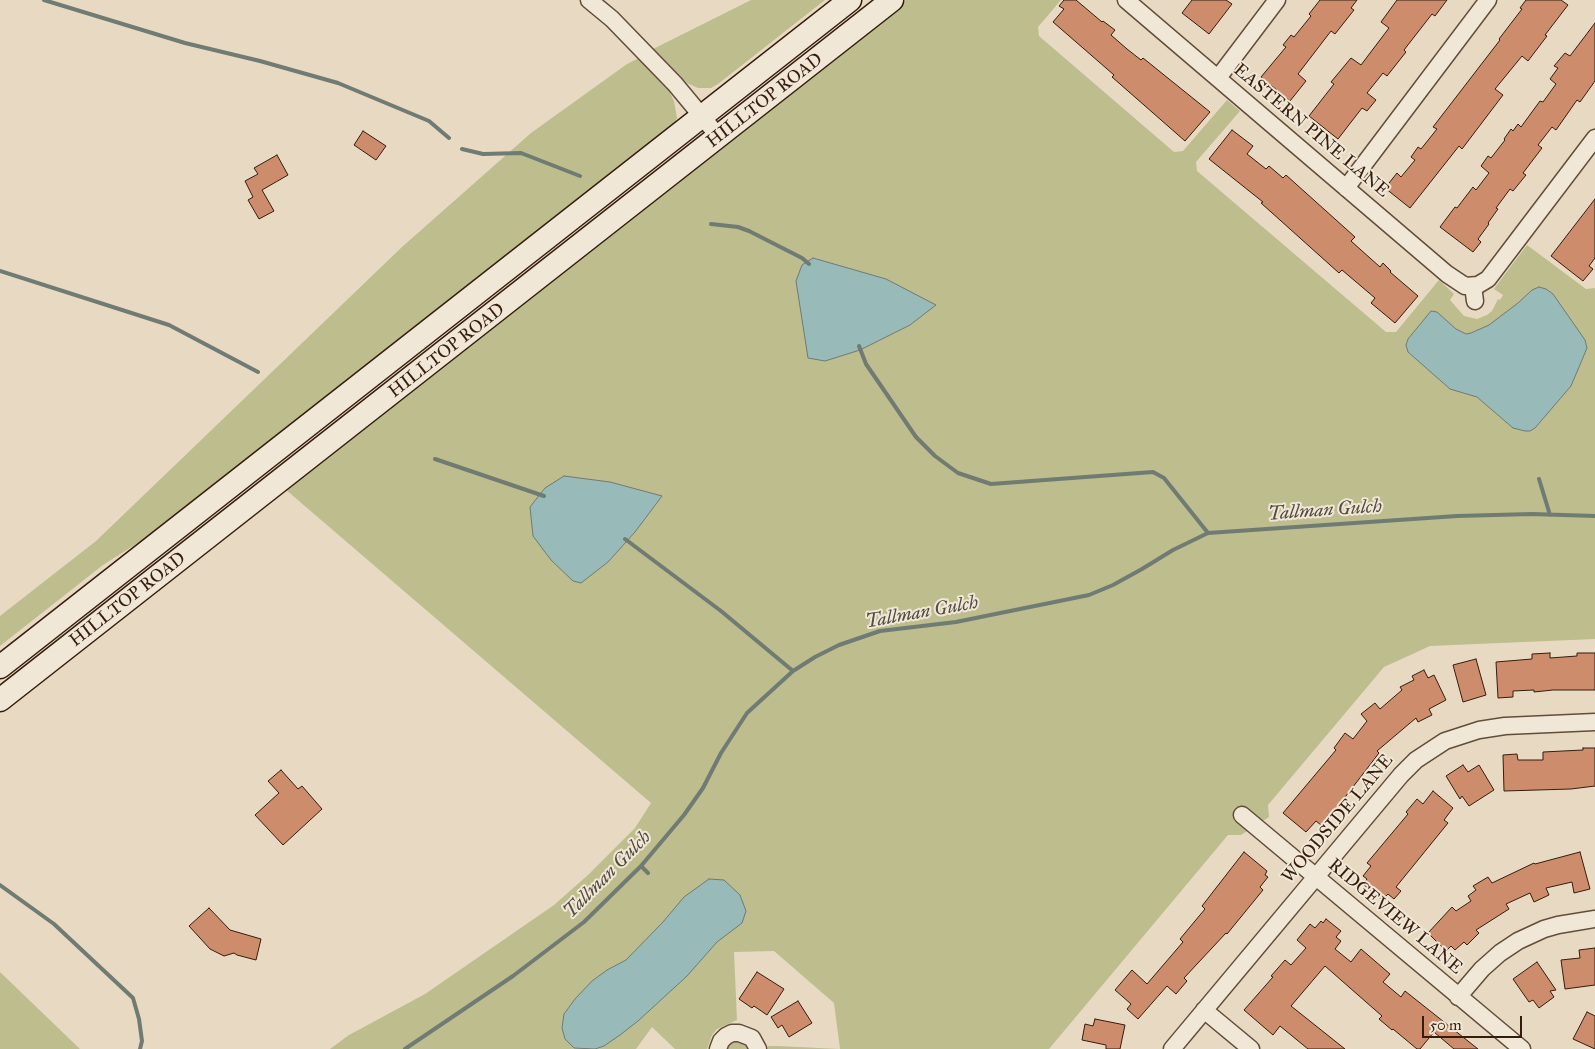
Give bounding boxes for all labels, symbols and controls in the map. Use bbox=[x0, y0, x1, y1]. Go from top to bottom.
street label: HILLTOP ROAD bbox=[703, 49, 827, 153]
street label: EASTERN PINE LANE bbox=[1229, 60, 1393, 202]
street label: HILLTOP ROAD bbox=[385, 299, 509, 403]
water label: Tallman Gulch bbox=[1267, 496, 1383, 526]
street label: HILLTOP ROAD bbox=[66, 548, 190, 652]
water label: Tallman Gulch bbox=[864, 592, 980, 634]
street label: WOODSIDE LANE bbox=[1278, 750, 1398, 888]
water label: Tallman Gulch bbox=[560, 827, 656, 923]
street label: RIDGEVIEW LANE bbox=[1324, 855, 1466, 979]
scale bar bbox=[1425, 1006, 1525, 1038]
text: 50 m bbox=[1430, 1016, 1462, 1034]

